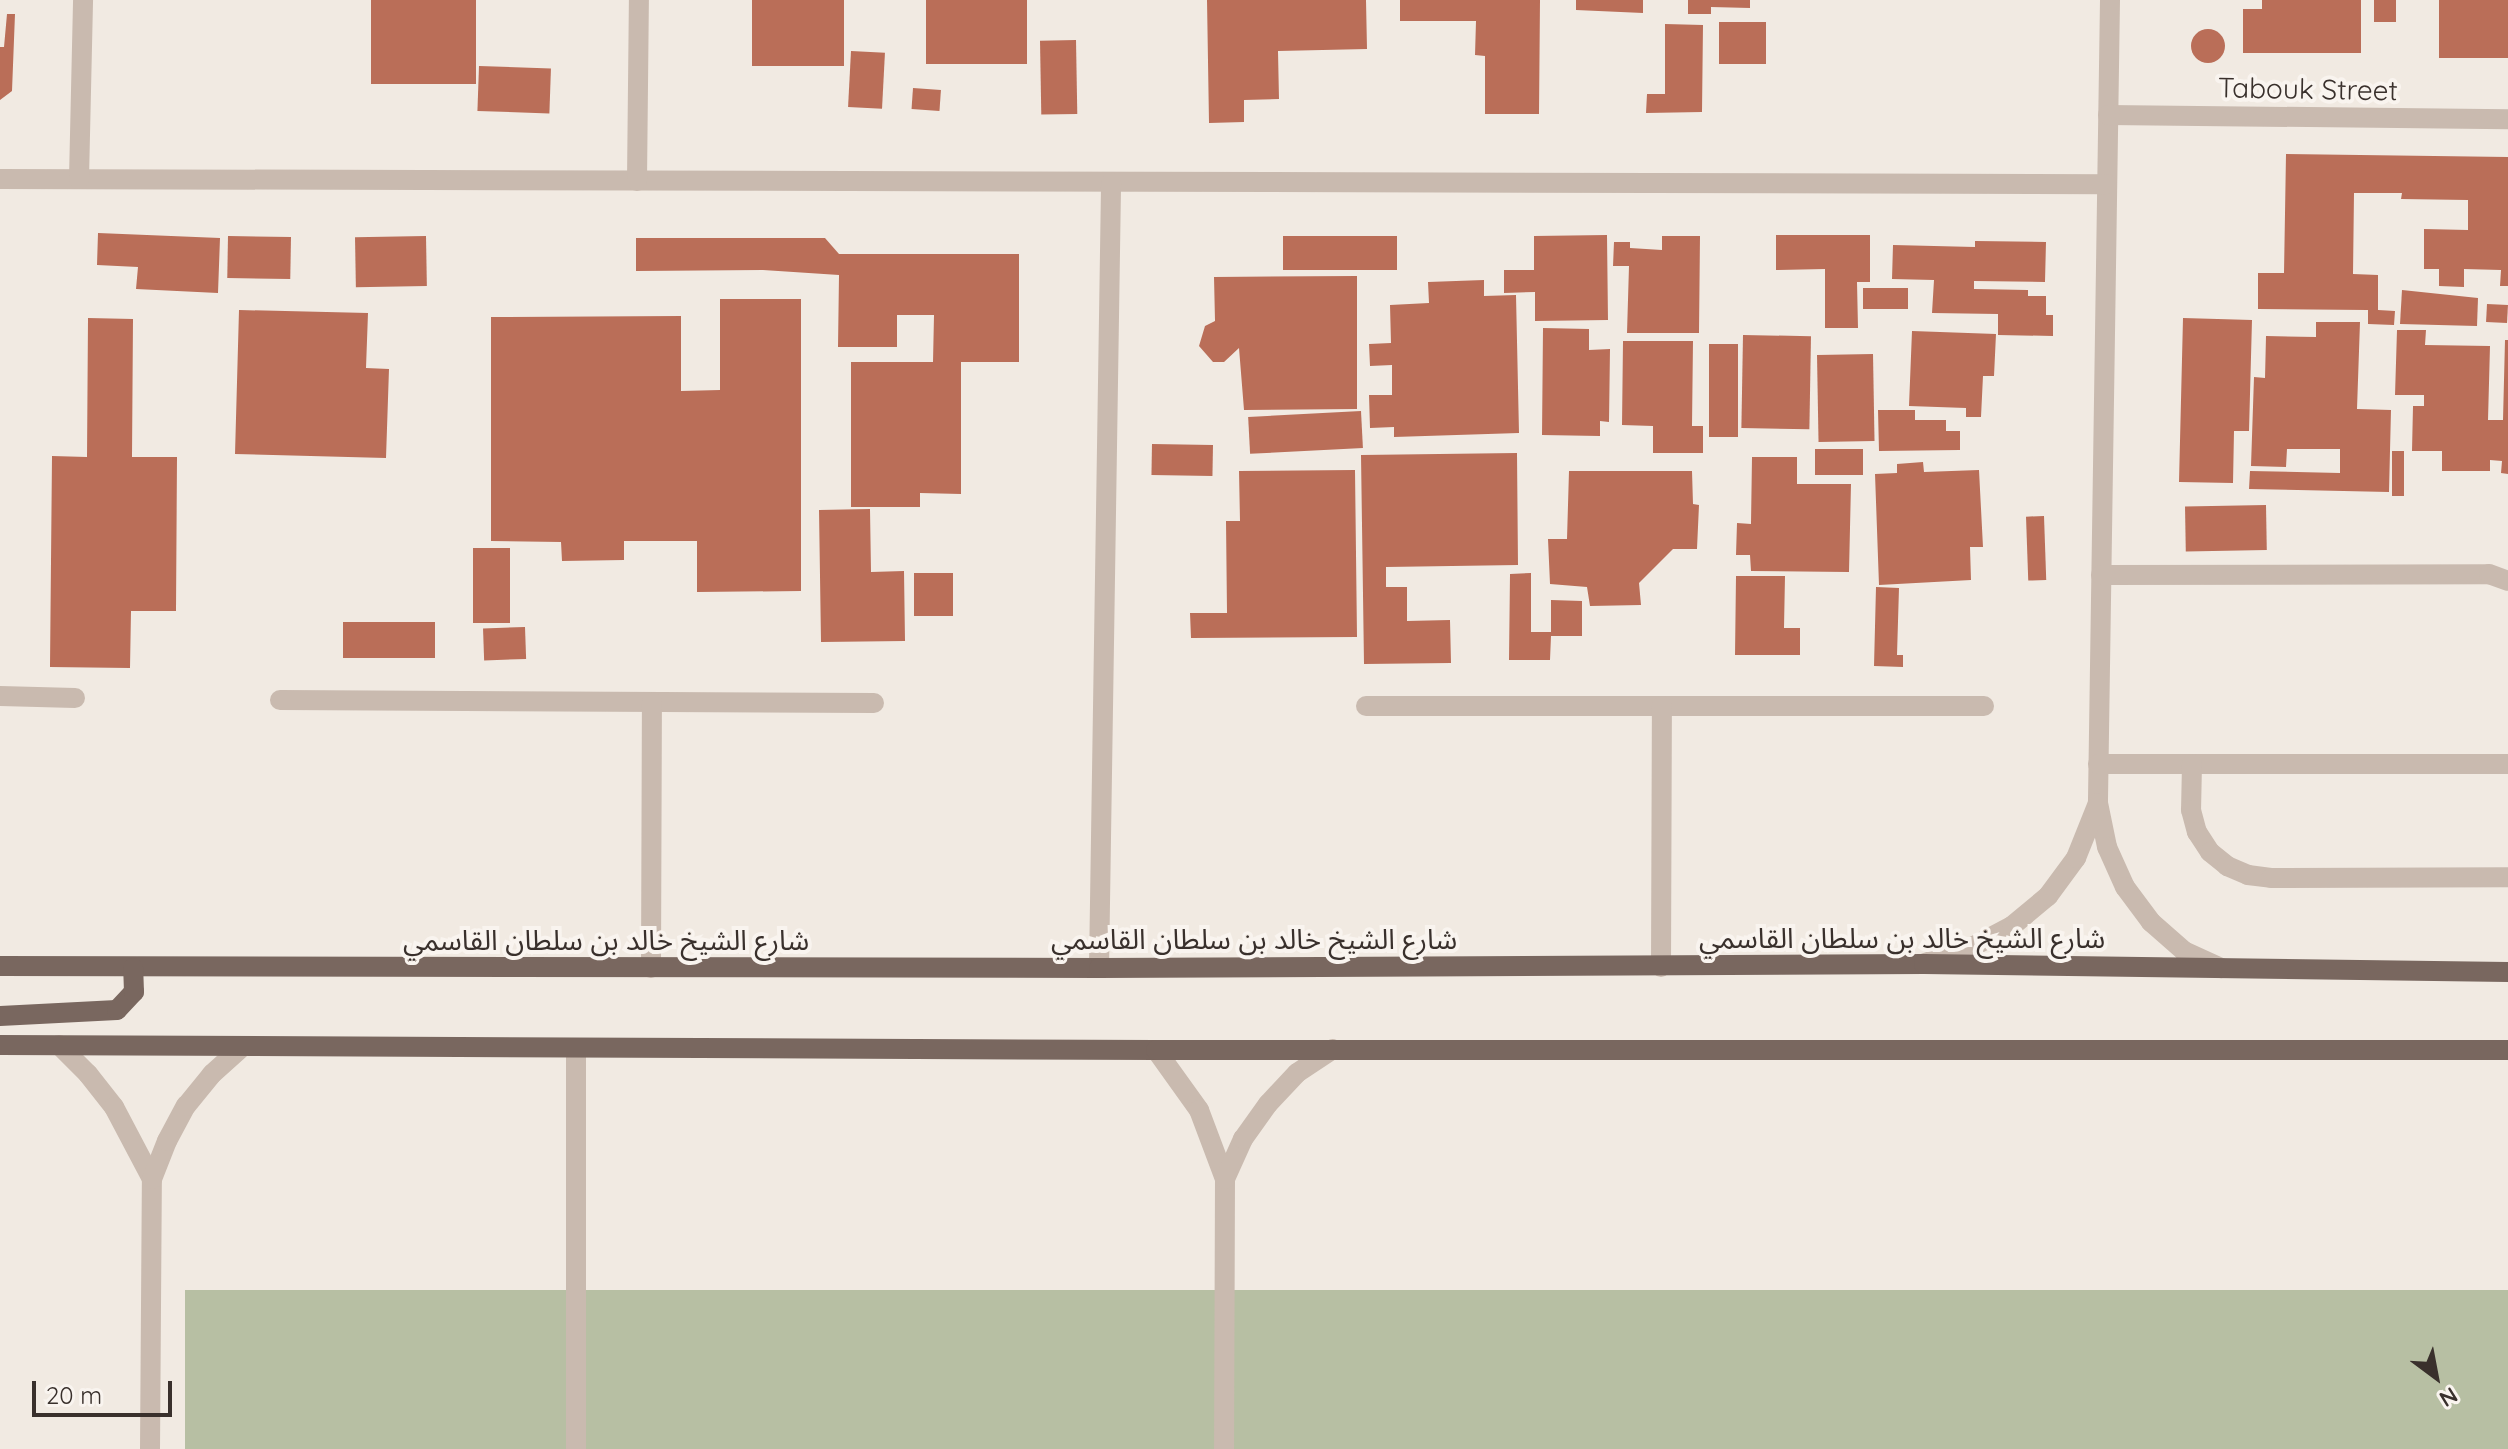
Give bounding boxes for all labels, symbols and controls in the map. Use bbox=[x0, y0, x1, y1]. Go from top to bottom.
street label: Tabouk Street bbox=[2218, 71, 2398, 107]
street label: شارع الشيخ خالد بن سلطان القاسمي bbox=[1699, 921, 2105, 955]
street label: شارع الشيخ خالد بن سلطان القاسمي bbox=[1051, 922, 1457, 956]
street label: شارع الشيخ خالد بن سلطان القاسمي bbox=[403, 923, 809, 957]
north arrow bbox=[2396, 1337, 2476, 1417]
scale bar bbox=[36, 1365, 176, 1415]
text: 20 m bbox=[46, 1380, 102, 1410]
text: N bbox=[2434, 1381, 2463, 1414]

